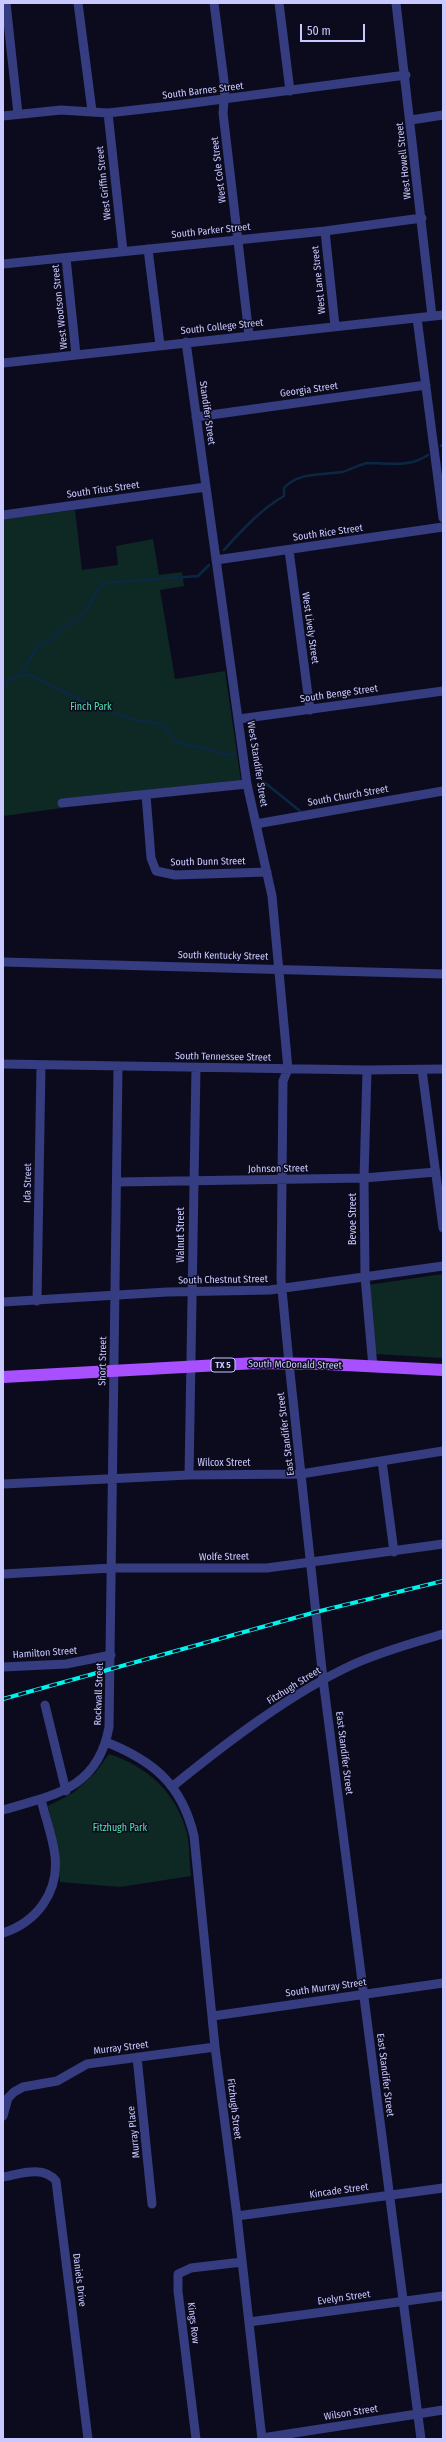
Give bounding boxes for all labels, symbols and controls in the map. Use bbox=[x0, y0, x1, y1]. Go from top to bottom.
scale bar bbox=[302, 16, 367, 42]
text: 50 m bbox=[307, 24, 331, 38]
street label: South Barnes Street bbox=[162, 80, 244, 102]
street label: West Howell Street bbox=[394, 122, 414, 200]
street label: West Cole Street bbox=[209, 136, 229, 204]
street label: West Griffin Street bbox=[94, 145, 114, 221]
street label: South Parker Street bbox=[171, 221, 251, 241]
street label: West Lane Street bbox=[309, 245, 329, 315]
street label: West Wootson Street bbox=[50, 264, 70, 350]
street label: South College Street bbox=[180, 317, 264, 337]
street label: Standifer Street bbox=[197, 380, 217, 446]
street label: Georgia Street bbox=[279, 380, 339, 400]
street label: South Titus Street bbox=[66, 479, 140, 501]
street label: South Rice Street bbox=[292, 522, 364, 544]
street label: West Lively Street bbox=[299, 591, 321, 665]
street label: South Benge Street bbox=[299, 683, 379, 705]
park label: Finch Park bbox=[70, 701, 112, 713]
street label: West Standifer Street bbox=[244, 720, 270, 808]
street label: South Church Street bbox=[307, 783, 389, 809]
street label: South Dunn Street bbox=[170, 855, 246, 869]
street label: South Kentucky Street bbox=[178, 949, 268, 963]
street label: South Tennessee Street bbox=[175, 1050, 271, 1064]
street label: Johnson Street bbox=[248, 1162, 308, 1176]
street label: Ida Street bbox=[22, 1163, 34, 1203]
street label: Bevoe Street bbox=[347, 1193, 359, 1245]
street label: Walnut Street bbox=[175, 1207, 187, 1263]
street label: South Chestnut Street bbox=[178, 1273, 268, 1287]
street label: Short Street bbox=[97, 1336, 109, 1386]
road number: TX 5 bbox=[211, 1358, 235, 1372]
street label: South McDonald Street bbox=[248, 1358, 342, 1372]
street label: East Standifer Street bbox=[275, 1392, 297, 1476]
street label: Wilcox Street bbox=[197, 1457, 251, 1469]
street label: Wolfe Street bbox=[199, 1551, 249, 1563]
street label: Hamilton Street bbox=[12, 1645, 78, 1661]
street label: Rockwall Street bbox=[92, 1662, 106, 1726]
street label: Fitzhugh Street bbox=[265, 1665, 323, 1707]
street label: East Standifer Street bbox=[333, 1711, 355, 1795]
park label: Fitzhugh Park bbox=[93, 1822, 147, 1834]
street label: South Murray Street bbox=[285, 1976, 367, 2000]
street label: East Standifer Street bbox=[374, 2033, 396, 2117]
street label: Murray Street bbox=[93, 2039, 149, 2057]
street label: Fitzhugh Street bbox=[224, 2078, 244, 2140]
street label: Murray Place bbox=[125, 2105, 143, 2159]
street label: Kincade Street bbox=[309, 2181, 369, 2201]
street label: Daniels Drive bbox=[70, 2253, 88, 2307]
street label: Evelyn Street bbox=[317, 2288, 371, 2308]
street label: Kings Row bbox=[185, 2302, 201, 2344]
street label: Wilson Street bbox=[323, 2403, 379, 2423]

